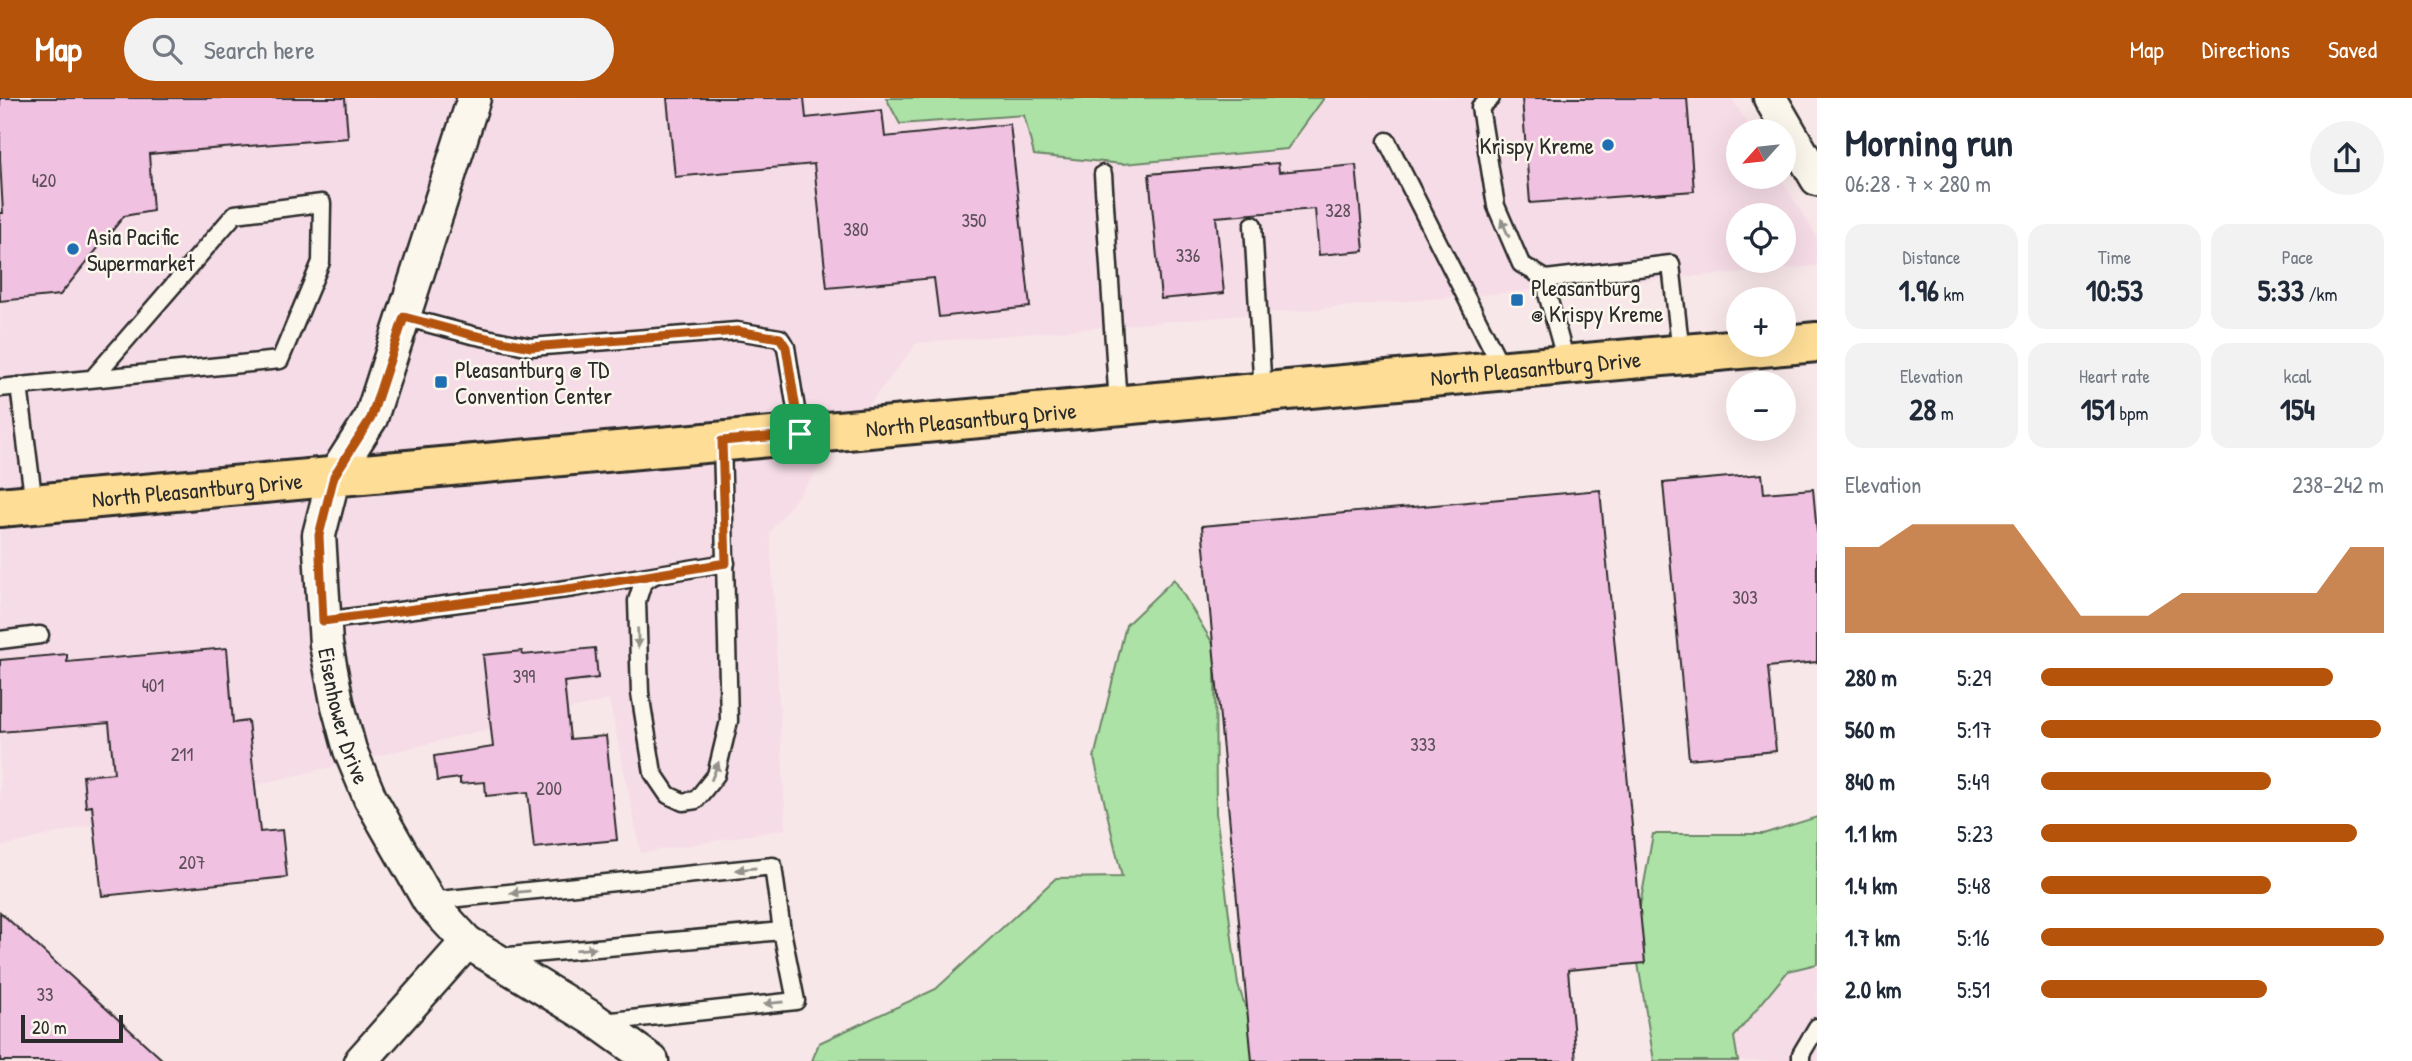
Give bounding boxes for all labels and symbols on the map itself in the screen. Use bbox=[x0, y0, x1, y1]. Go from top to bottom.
north arrow bbox=[1726, 119, 1796, 189]
place label: Krispy Kreme bbox=[1479, 130, 1594, 161]
marker: Krispy Kreme bbox=[1600, 137, 1616, 153]
house number: 420 bbox=[32, 167, 56, 193]
house number: 328 bbox=[1325, 197, 1351, 223]
house number: 350 bbox=[961, 207, 987, 233]
house number: 380 bbox=[843, 216, 869, 242]
one-way arrow bbox=[1499, 218, 1511, 238]
place label: Asia Pacific Supermarket bbox=[87, 221, 196, 278]
marker: Asia Pacific Supermarket bbox=[65, 241, 81, 257]
house number: 336 bbox=[1176, 242, 1200, 268]
place label: Pleasantburg @ Krispy Kreme bbox=[1531, 272, 1664, 329]
marker: Pleasantburg @ Krispy Kreme bbox=[1509, 292, 1525, 308]
street label: North Pleasantburg Drive bbox=[1429, 343, 1642, 393]
place label: Pleasantburg @ TD Convention Center bbox=[455, 354, 612, 411]
marker: Pleasantburg @ TD Convention Center bbox=[433, 374, 449, 390]
street label: North Pleasantburg Drive bbox=[864, 394, 1078, 444]
pin bbox=[770, 404, 830, 464]
street label: North Pleasantburg Drive bbox=[91, 464, 304, 514]
house number: 303 bbox=[1732, 584, 1758, 610]
one-way arrow bbox=[632, 627, 644, 649]
street label: Eisenhower Drive bbox=[312, 645, 378, 788]
house number: 399 bbox=[513, 663, 535, 689]
house number: 401 bbox=[142, 672, 164, 698]
house number: 333 bbox=[1410, 731, 1436, 757]
house number: 211 bbox=[171, 741, 193, 767]
one-way arrow bbox=[709, 760, 720, 781]
house number: 200 bbox=[536, 775, 562, 801]
house number: 207 bbox=[179, 849, 205, 875]
one-way arrow bbox=[735, 864, 757, 875]
one-way arrow bbox=[508, 887, 530, 898]
one-way arrow bbox=[575, 943, 597, 954]
house number: 33 bbox=[36, 981, 54, 1007]
one-way arrow bbox=[763, 998, 785, 1009]
scale bar bbox=[21, 1012, 122, 1044]

